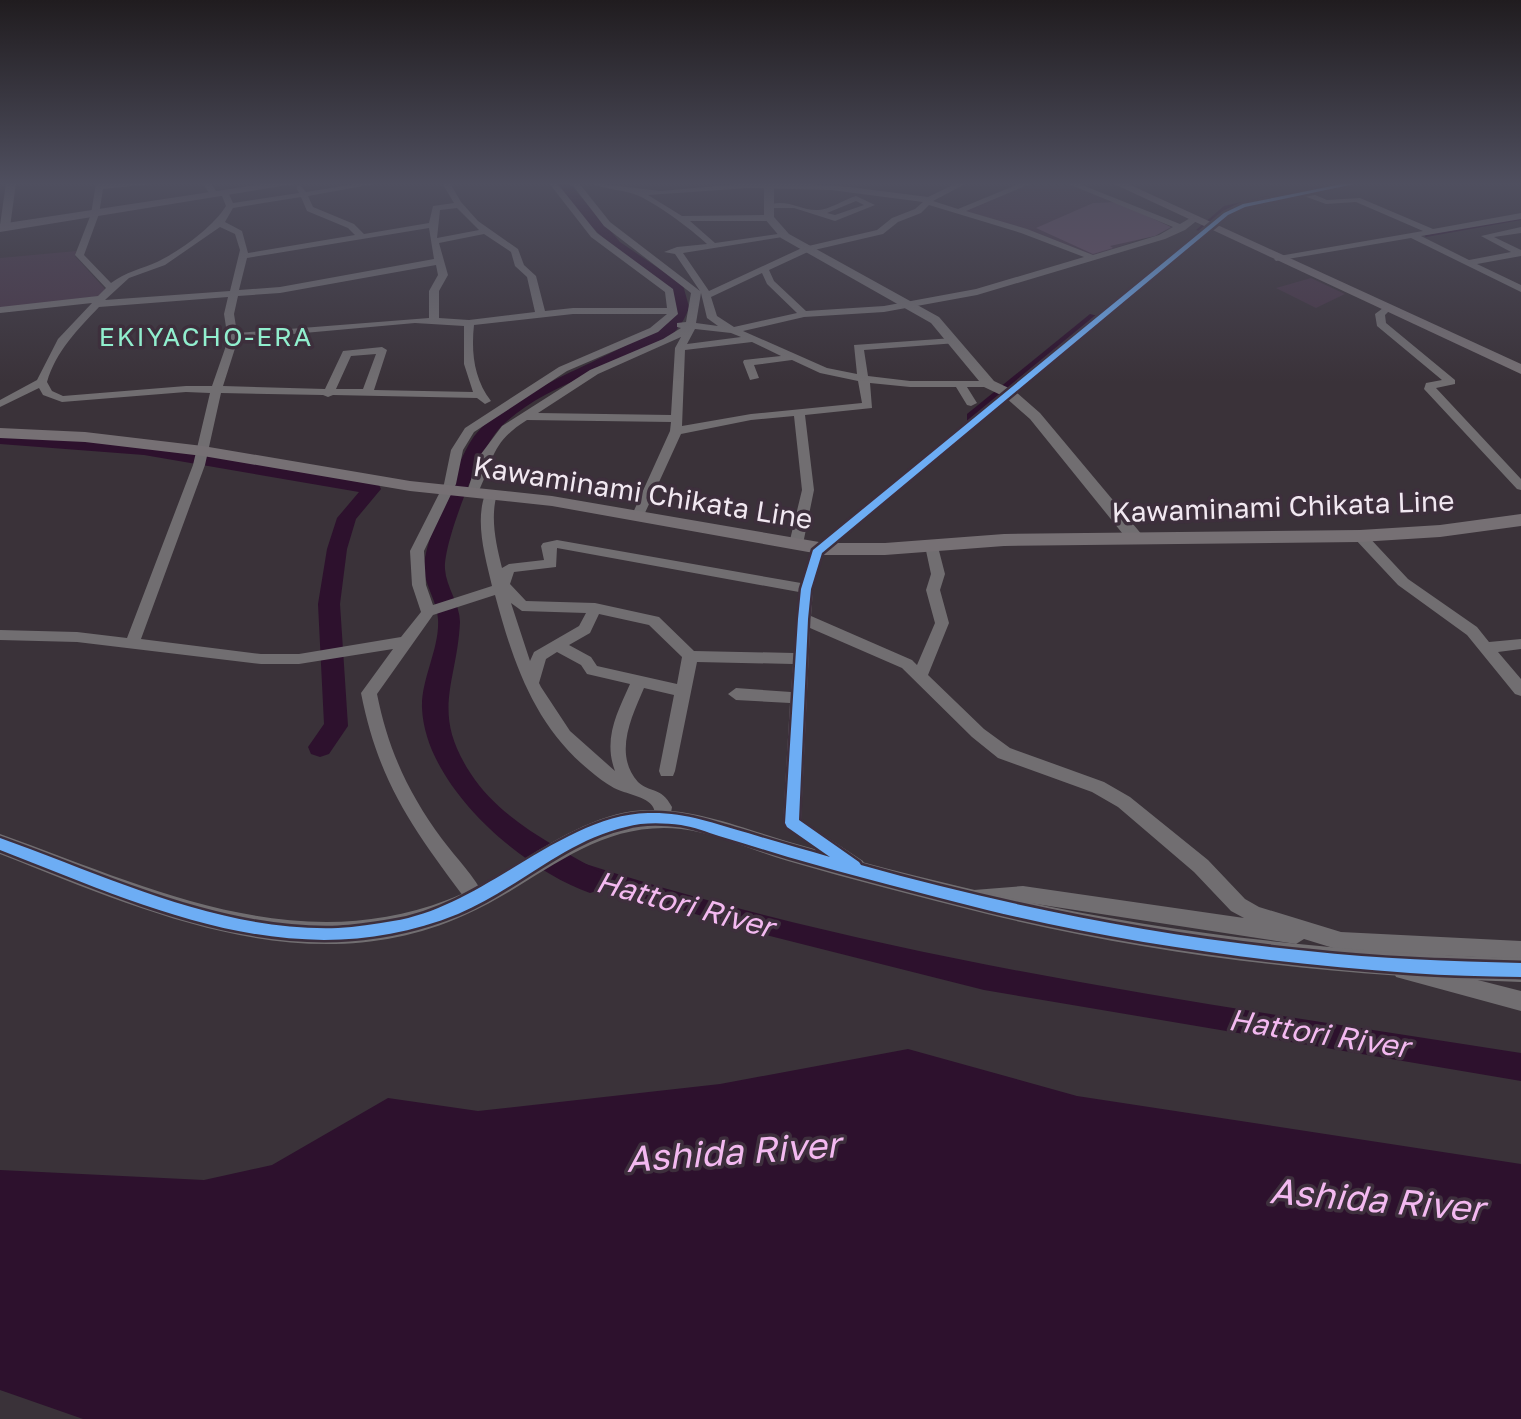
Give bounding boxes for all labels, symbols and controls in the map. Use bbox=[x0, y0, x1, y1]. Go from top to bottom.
district label: EKIYACHO-ERA bbox=[99, 321, 313, 352]
street label: Kawaminami Chikata Line bbox=[471, 449, 815, 535]
street label: Kawaminami Chikata Line bbox=[1111, 484, 1455, 528]
water label: Hattori River bbox=[592, 863, 782, 946]
water label: Hattori River bbox=[1226, 1001, 1416, 1066]
water label: Ashida River bbox=[624, 1122, 847, 1180]
water label: Ashida River bbox=[1268, 1168, 1491, 1230]

